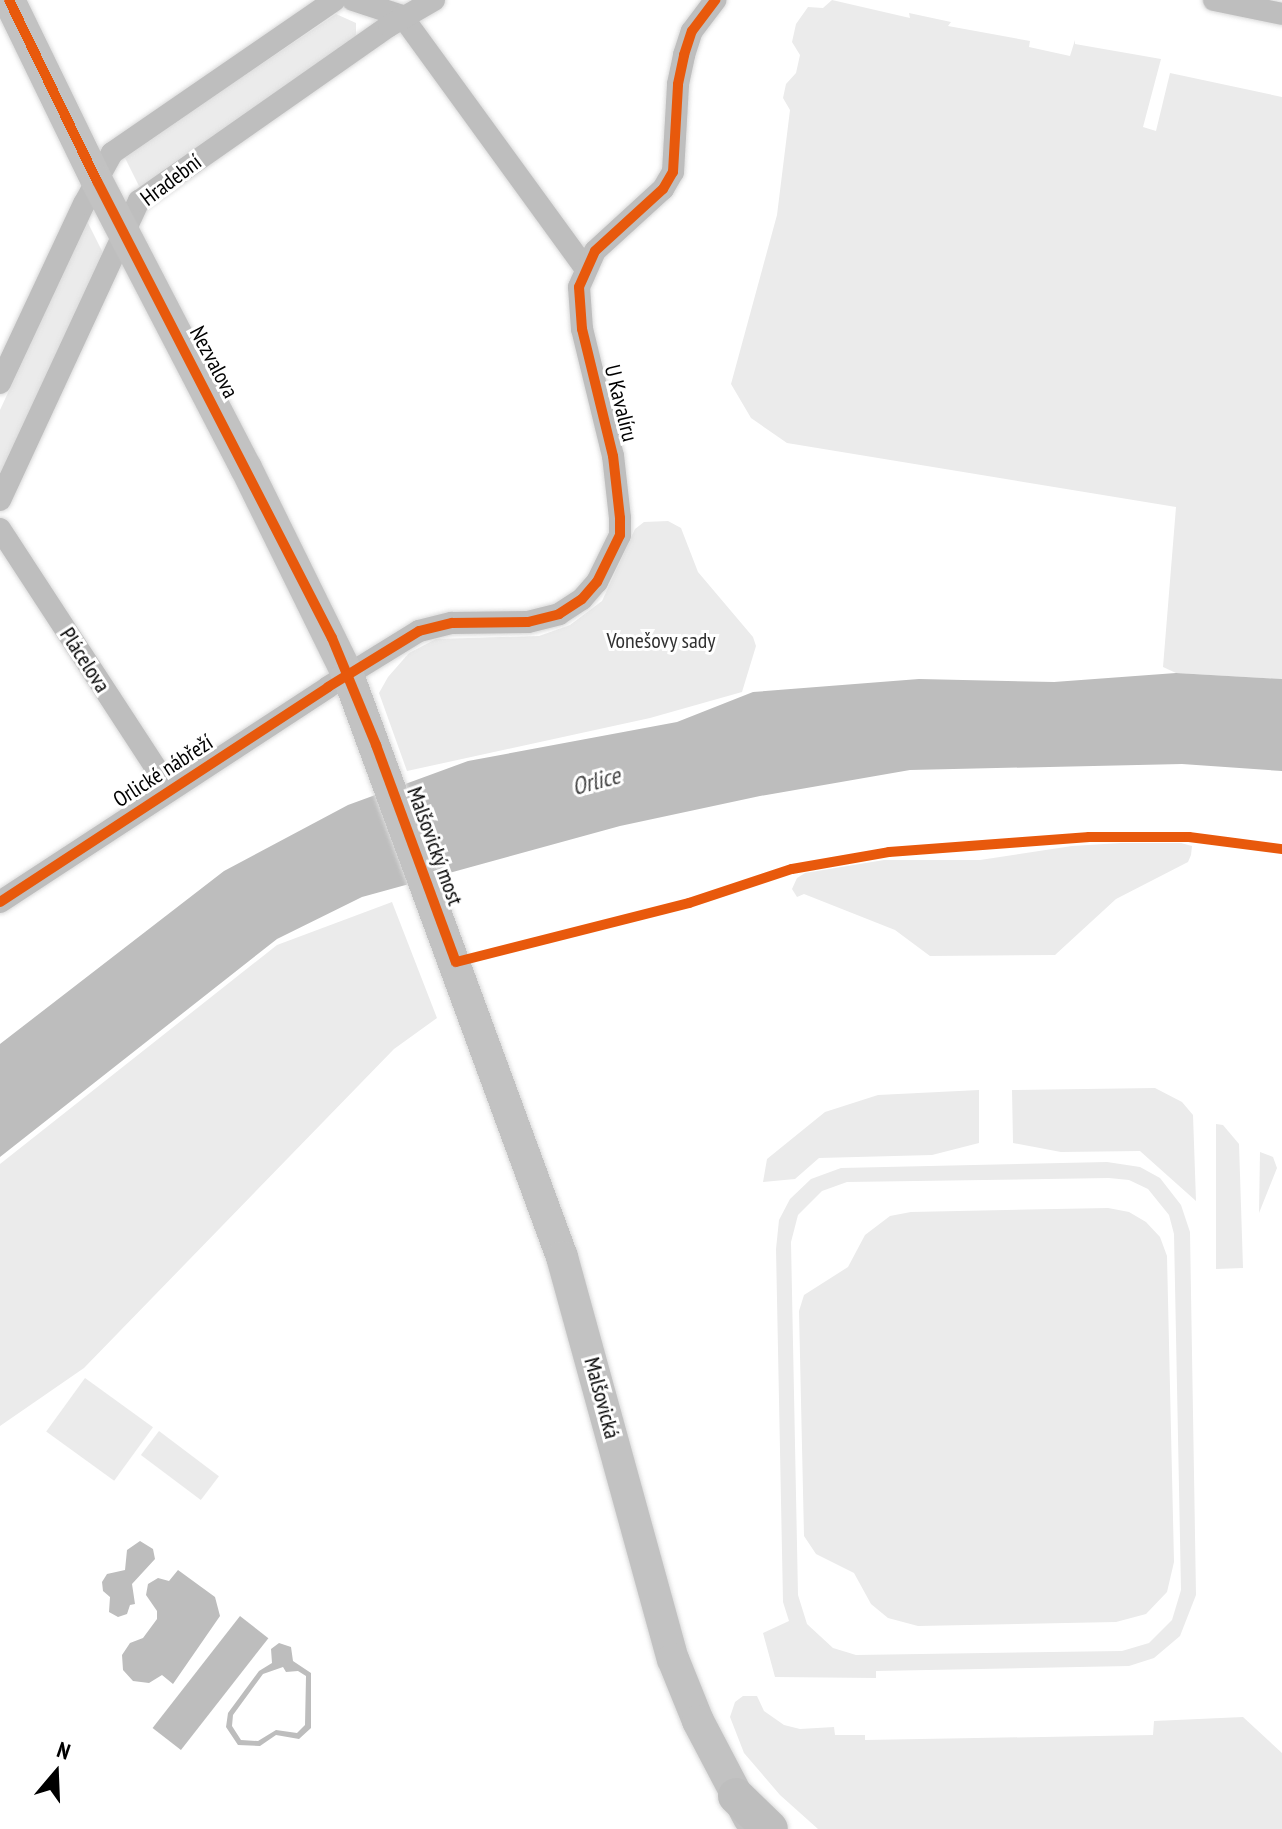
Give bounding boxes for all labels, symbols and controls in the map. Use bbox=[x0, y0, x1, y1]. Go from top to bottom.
street label: Hradební bbox=[135, 149, 207, 211]
street label: Nezvalova bbox=[184, 322, 244, 402]
street label: U Kavalíru bbox=[599, 362, 643, 444]
street label: Plácelova bbox=[54, 623, 116, 697]
park label: Vonešovy sady bbox=[606, 628, 716, 654]
street label: Orlické nábřeží bbox=[108, 729, 218, 813]
water label: Orlice bbox=[569, 761, 623, 801]
street label: Malšovický most bbox=[401, 783, 469, 909]
street label: Malšovická bbox=[578, 1354, 626, 1442]
north arrow bbox=[16, 1733, 96, 1813]
text: N bbox=[54, 1735, 74, 1765]

